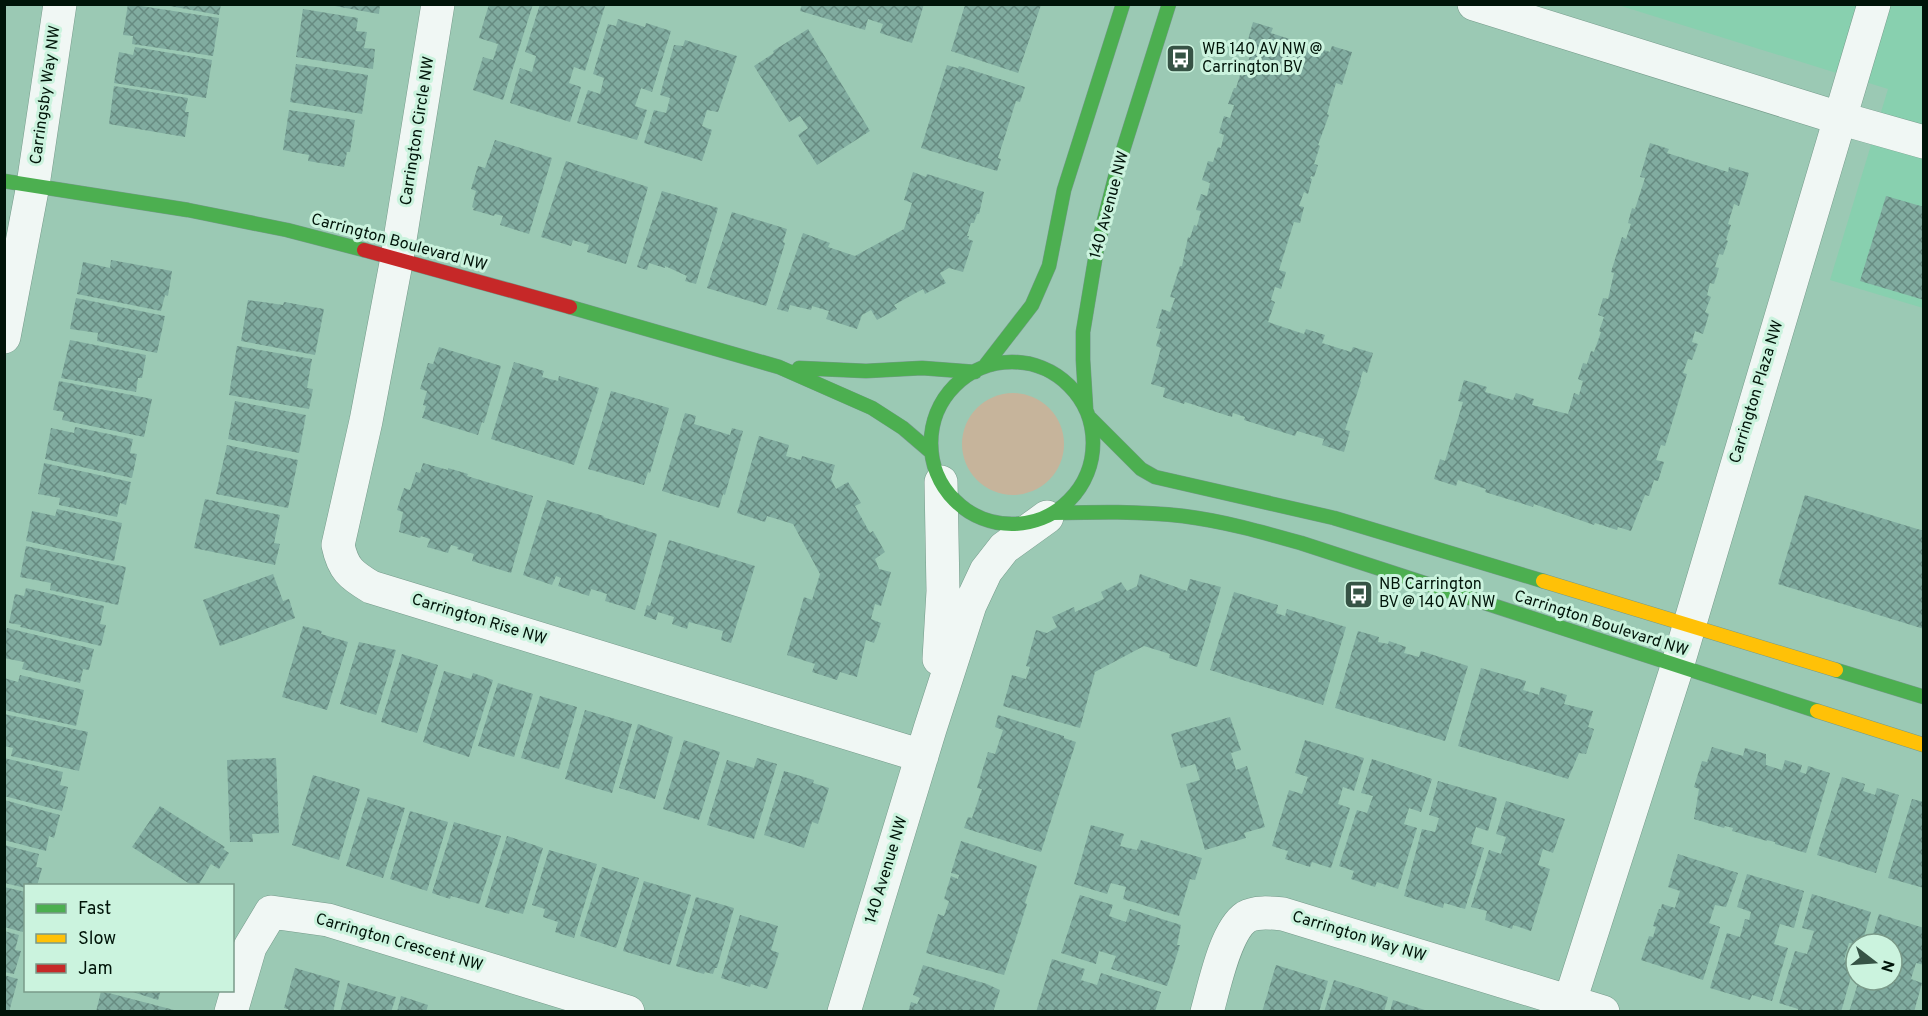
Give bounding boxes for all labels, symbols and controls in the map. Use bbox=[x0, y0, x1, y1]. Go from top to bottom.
street label: Carringsby Way NW bbox=[26, 24, 66, 166]
place label: WB 140 AV NW @ Carrington BV bbox=[1202, 40, 1323, 78]
bus stop icon: WB 140 AV NW @ Carrington BV bbox=[1165, 43, 1197, 75]
street label: Carrington Circle NW bbox=[396, 55, 440, 207]
street label: 140 Avenue NW bbox=[1086, 149, 1134, 261]
street label: Carrington Boulevard NW bbox=[309, 210, 489, 276]
street label: Carrington Plaza NW bbox=[1726, 318, 1788, 466]
place label: NB Carrington BV @ 140 AV NW bbox=[1379, 575, 1495, 613]
bus stop icon: NB Carrington BV @ 140 AV NW bbox=[1342, 578, 1374, 610]
street label: Carrington Boulevard NW bbox=[1511, 586, 1691, 662]
street label: Carrington Rise NW bbox=[409, 590, 549, 650]
street label: 140 Avenue NW bbox=[861, 814, 913, 926]
legend bbox=[24, 884, 234, 992]
text: Fast bbox=[78, 898, 111, 921]
street label: Carrington Way NW bbox=[1290, 907, 1428, 967]
street label: Carrington Crescent NW bbox=[313, 910, 485, 976]
text: Slow bbox=[78, 928, 116, 951]
north arrow bbox=[1844, 932, 1904, 992]
text: N bbox=[1875, 957, 1898, 974]
text: Jam bbox=[78, 958, 113, 981]

